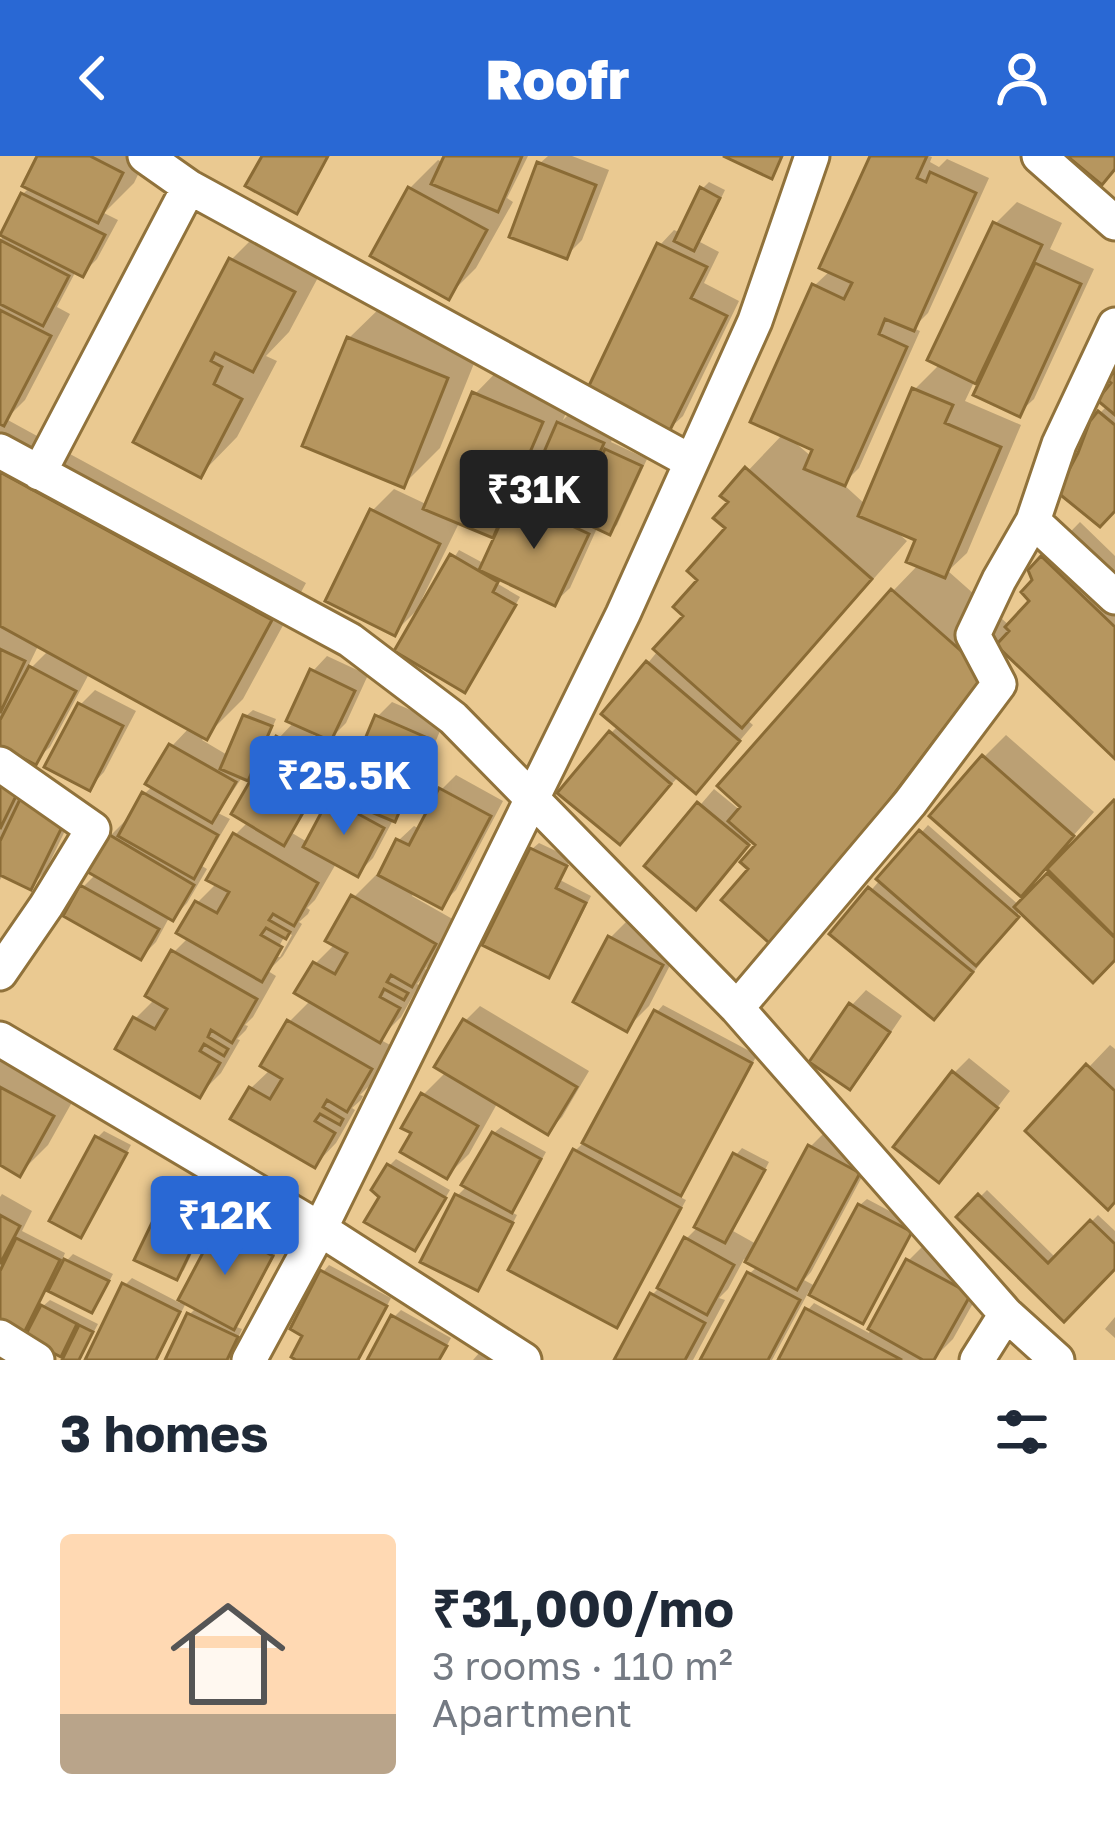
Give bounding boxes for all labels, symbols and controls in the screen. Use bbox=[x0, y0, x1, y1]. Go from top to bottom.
icon: back bbox=[60, 45, 126, 111]
icon: person bbox=[989, 45, 1055, 111]
text: Roofr bbox=[486, 46, 629, 111]
pin: ₹31K bbox=[463, 450, 605, 552]
text: ₹31K bbox=[487, 465, 581, 512]
pin: ₹25.5K bbox=[246, 736, 442, 838]
text: ₹25.5K bbox=[277, 751, 411, 798]
pin: ₹12K bbox=[154, 1176, 296, 1278]
text: ₹12K bbox=[178, 1191, 272, 1238]
icon: filters bbox=[989, 1399, 1055, 1465]
text: 3 homes bbox=[60, 1402, 269, 1463]
text: ₹31,000/mo bbox=[432, 1577, 734, 1638]
icon: home bbox=[156, 1582, 300, 1726]
text: 3 rooms · 110 m² bbox=[432, 1642, 733, 1689]
text: Apartment bbox=[432, 1689, 632, 1736]

